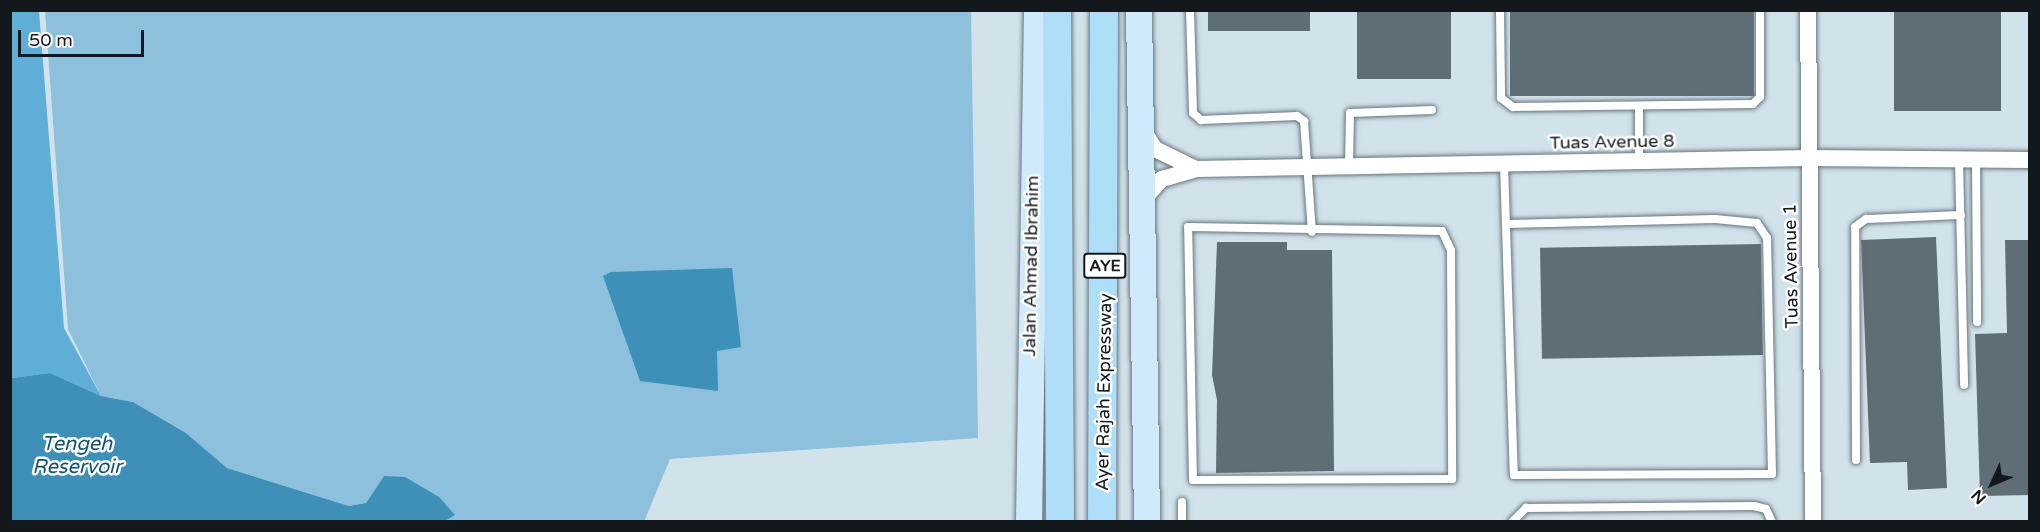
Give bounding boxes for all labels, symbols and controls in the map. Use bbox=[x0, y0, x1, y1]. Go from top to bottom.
scale bar bbox=[21, 18, 147, 56]
text: 50 m bbox=[29, 29, 73, 51]
street label: Tuas Avenue 8 bbox=[1549, 130, 1675, 154]
street label: Jalan Ahmad Ibrahim bbox=[1019, 175, 1043, 357]
street label: Tuas Avenue 1 bbox=[1779, 203, 1803, 329]
road number: AYE bbox=[1082, 253, 1128, 279]
street label: Ayer Rajah Expressway bbox=[1091, 293, 1117, 491]
water label: Tengeh Reservoir bbox=[32, 433, 122, 480]
north arrow bbox=[1962, 454, 2022, 514]
text: N bbox=[1967, 485, 1991, 508]

